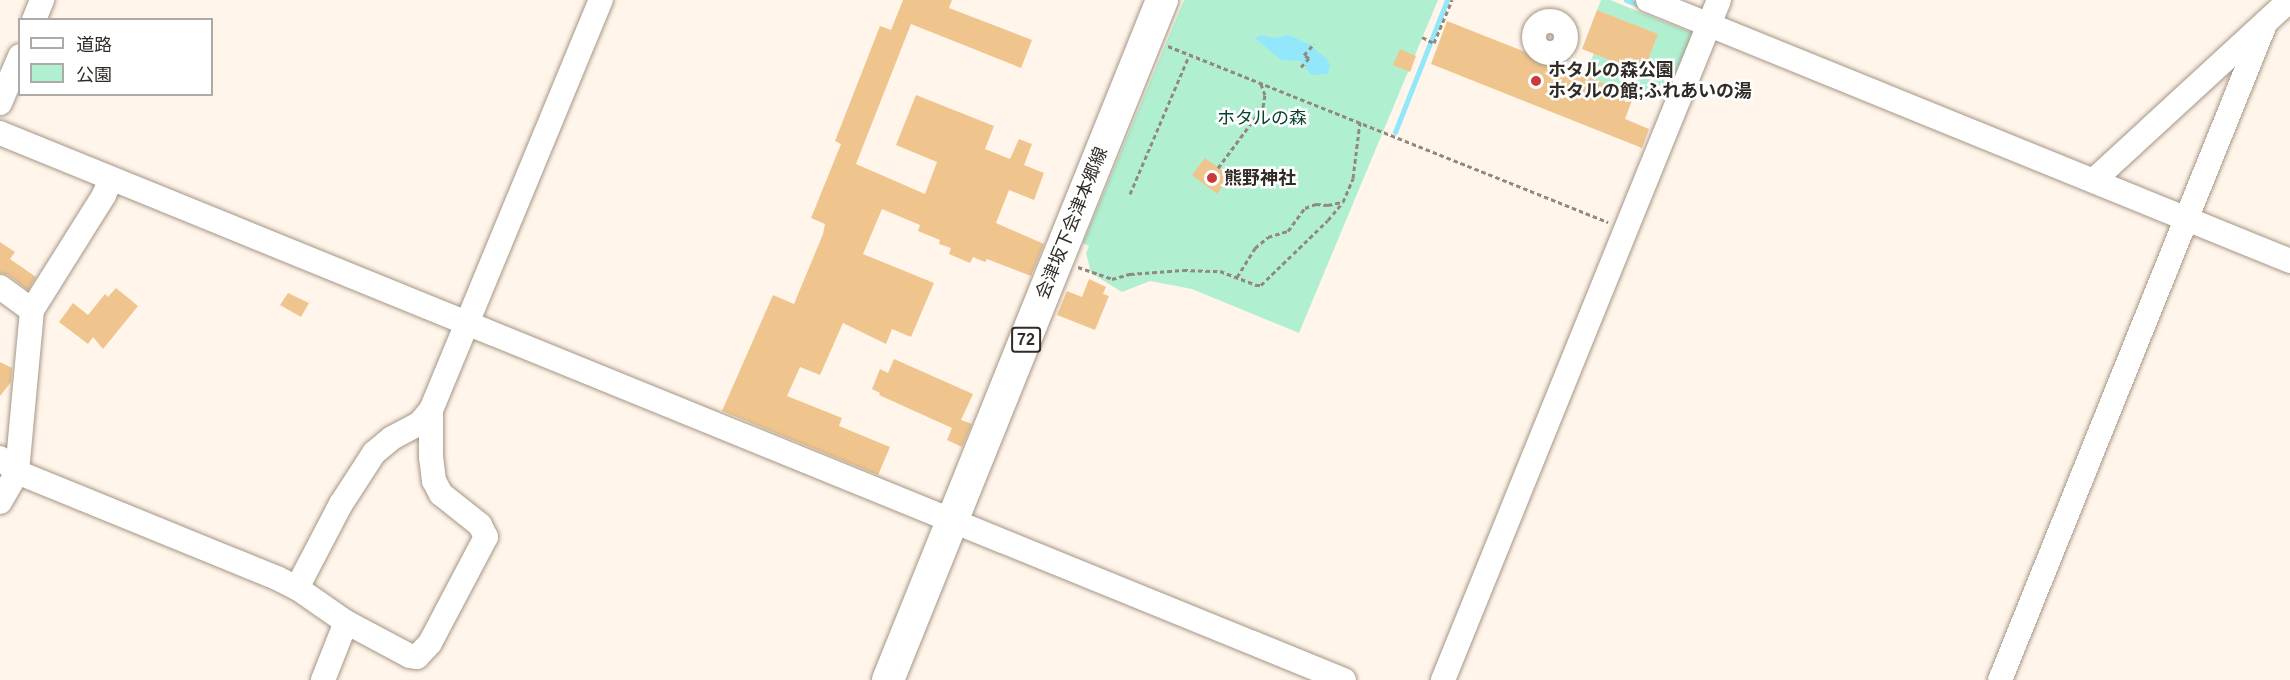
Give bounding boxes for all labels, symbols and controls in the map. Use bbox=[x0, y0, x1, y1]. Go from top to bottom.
legend bbox=[18, 18, 213, 96]
text: 道路 bbox=[76, 35, 112, 55]
place label: ホタルの森公園 ホタルの館;ふれあいの湯 bbox=[1548, 60, 1752, 103]
text: 公園 bbox=[76, 65, 112, 85]
marker: ホタルの森公園 ホタルの館;ふれあいの湯 bbox=[1529, 74, 1543, 88]
park label: ホタルの森 bbox=[1217, 107, 1307, 129]
street label: 会津坂下会津本郷線 bbox=[1032, 144, 1112, 302]
place label: 熊野神社 bbox=[1224, 167, 1296, 189]
marker: 熊野神社 bbox=[1205, 171, 1219, 185]
road number: 72 bbox=[1011, 327, 1041, 353]

